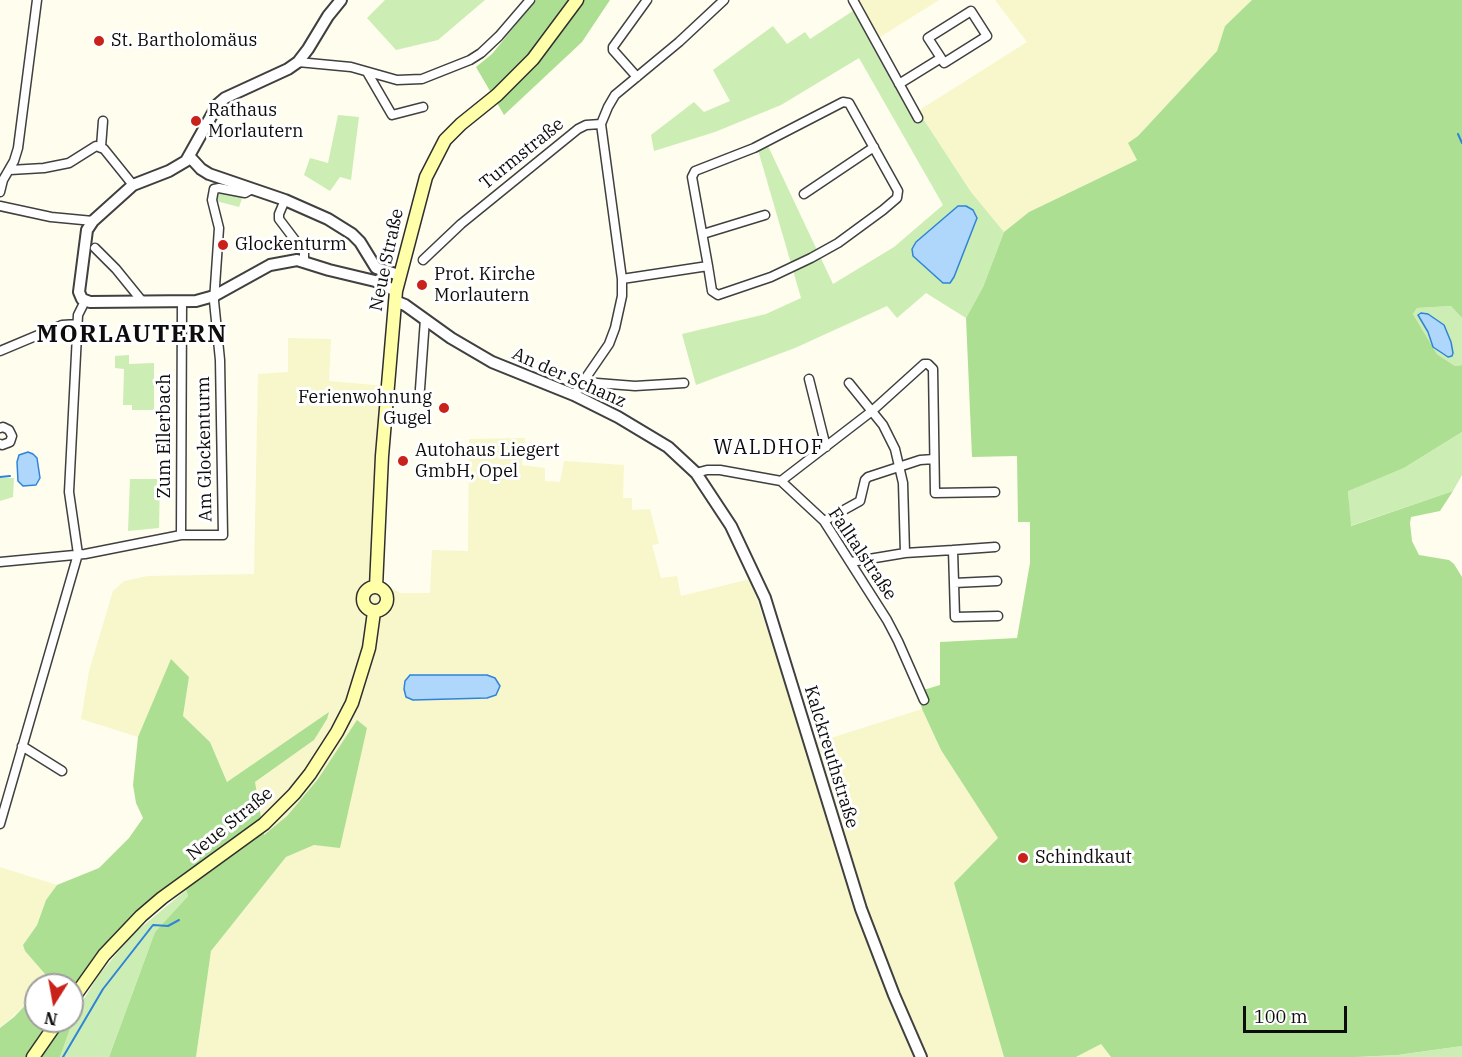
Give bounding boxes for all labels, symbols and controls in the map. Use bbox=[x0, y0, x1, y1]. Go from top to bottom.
place label: St. Bartholomäus bbox=[111, 30, 257, 52]
marker: St. Bartholomäus bbox=[92, 34, 106, 48]
place label: Rathaus Morlautern bbox=[208, 100, 304, 142]
marker: Rathaus Morlautern bbox=[189, 114, 203, 128]
street label: Turmstraße bbox=[476, 114, 568, 194]
street label: Neue Straße bbox=[366, 207, 408, 313]
place label: Glockenturm bbox=[235, 234, 347, 256]
marker: Glockenturm bbox=[216, 238, 230, 252]
place label: Prot. Kirche Morlautern bbox=[434, 264, 535, 306]
marker: Prot. Kirche Morlautern bbox=[415, 278, 429, 292]
district label: MORLAUTERN bbox=[36, 321, 228, 349]
street label: An der Schanz bbox=[509, 343, 629, 413]
street label: Zum Ellerbach bbox=[154, 373, 176, 499]
street label: Am Glockenturm bbox=[193, 376, 217, 522]
place label: Ferienwohnung Gugel bbox=[298, 387, 432, 430]
marker: Ferienwohnung Gugel bbox=[437, 401, 451, 415]
district label: WALDHOF bbox=[713, 436, 825, 460]
place label: Autohaus Liegert GmbH, Opel bbox=[415, 440, 560, 482]
marker: Autohaus Liegert GmbH, Opel bbox=[396, 454, 410, 468]
street label: Falltalstraße bbox=[823, 504, 901, 604]
street label: Kalckreuthstraße bbox=[799, 683, 863, 831]
street label: Neue Straße bbox=[183, 783, 277, 865]
place label: Schindkaut bbox=[1035, 847, 1132, 869]
marker: Schindkaut bbox=[1016, 851, 1030, 865]
north arrow bbox=[24, 973, 84, 1033]
scale bar bbox=[1246, 994, 1350, 1032]
text: 100 m bbox=[1254, 1005, 1308, 1028]
text: N bbox=[43, 1008, 59, 1030]

